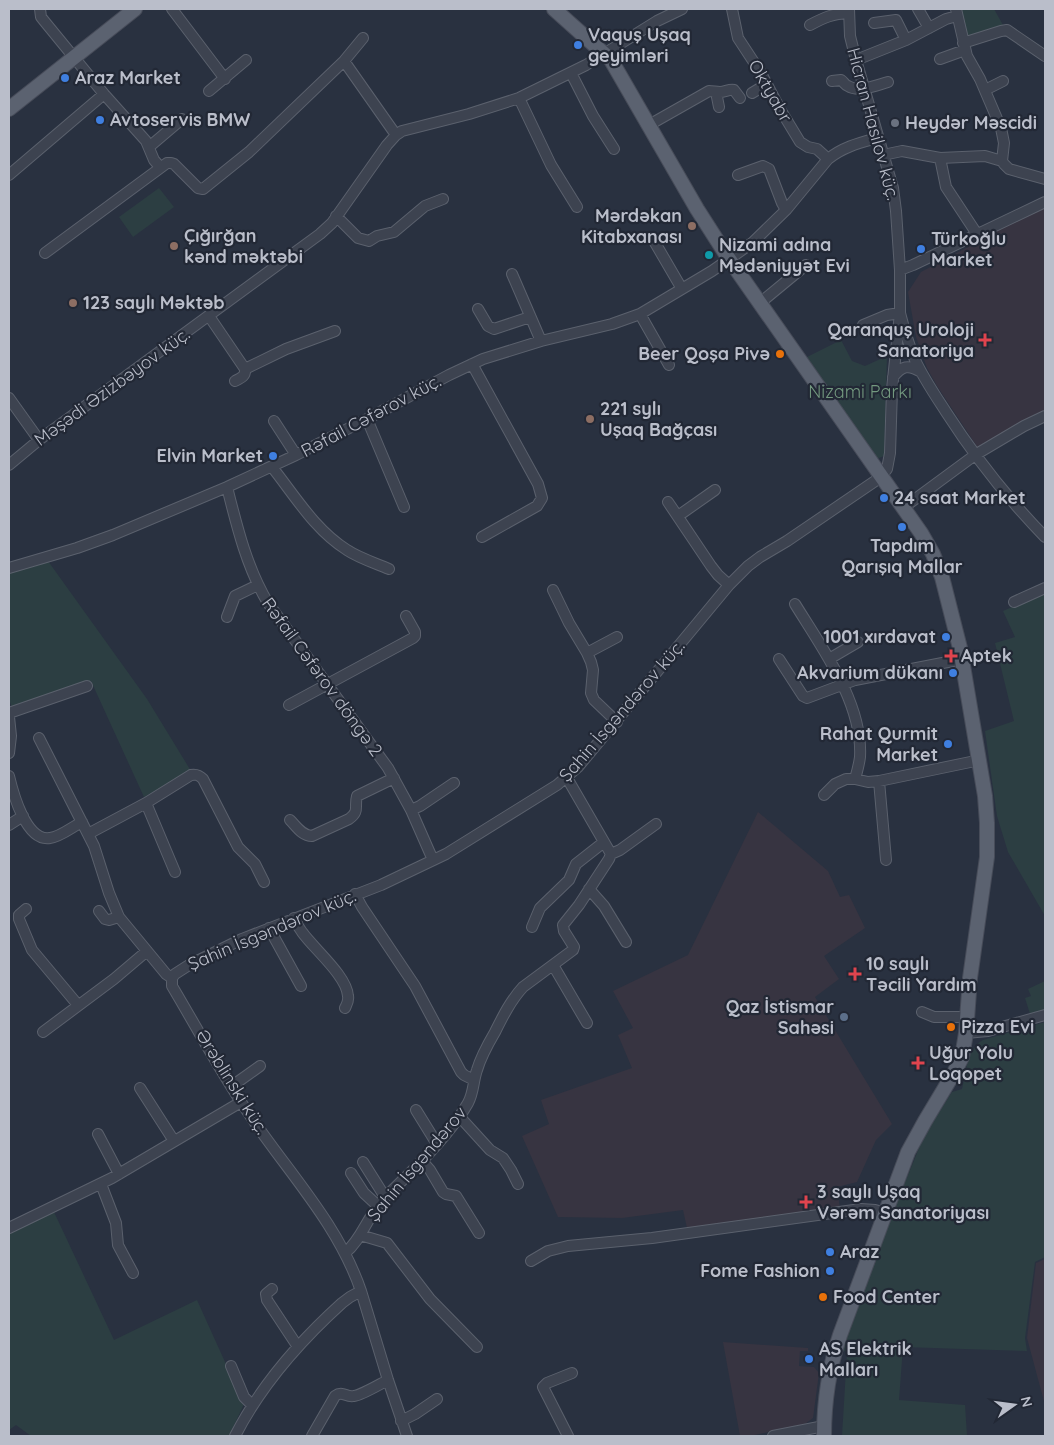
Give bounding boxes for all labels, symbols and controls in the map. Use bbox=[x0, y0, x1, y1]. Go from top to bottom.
place label: Vaquş Uşaq geyimləri bbox=[588, 23, 691, 67]
marker: Vaquş Uşaq geyimləri bbox=[572, 39, 584, 51]
street label: Hicran Hasilov küç. bbox=[842, 45, 905, 203]
street label: Oktyabr bbox=[743, 55, 798, 126]
place label: Araz Market bbox=[75, 66, 181, 89]
marker: Araz Market bbox=[59, 72, 71, 84]
place label: Avtoservis BMW bbox=[110, 108, 250, 131]
place label: Heydər Məscidi bbox=[905, 111, 1037, 134]
marker: Avtoservis BMW bbox=[94, 114, 106, 126]
marker: Heydər Məscidi bbox=[889, 117, 901, 129]
place label: Mərdəkan Kitabxanası bbox=[581, 204, 682, 248]
marker: Mərdəkan Kitabxanası bbox=[686, 220, 698, 232]
place label: Çığırğan kənd məktəbi bbox=[184, 224, 303, 268]
place label: Türkoğlu Market bbox=[931, 227, 1006, 271]
place label: Nizami adına Mədəniyyət Evi bbox=[719, 233, 850, 277]
marker: Çığırğan kənd məktəbi bbox=[168, 240, 180, 252]
marker: Türkoğlu Market bbox=[915, 243, 927, 255]
marker: Nizami adına Mədəniyyət Evi bbox=[703, 249, 715, 261]
place label: 123 saylı Məktəb bbox=[83, 291, 225, 314]
marker: 123 saylı Məktəb bbox=[67, 297, 79, 309]
place label: Qaranquş Uroloji Sanatoriya bbox=[827, 318, 974, 362]
street label: Məşədi Əzizbəyov küç. bbox=[29, 322, 194, 451]
marker: Qaranquş Uroloji Sanatoriya bbox=[978, 333, 992, 347]
place label: Beer Qoşa Pivə bbox=[638, 342, 770, 365]
marker: Beer Qoşa Pivə bbox=[774, 348, 786, 360]
street label: Rəfail Cəfərov küç. bbox=[297, 369, 445, 462]
park label: Nizami Parkı bbox=[808, 380, 912, 403]
place label: 221 sylı Uşaq Bağçası bbox=[600, 397, 717, 441]
marker: 221 sylı Uşaq Bağçası bbox=[584, 413, 596, 425]
place label: Elvin Market bbox=[156, 444, 263, 467]
marker: Elvin Market bbox=[267, 450, 279, 462]
place label: 24 saat Market bbox=[894, 486, 1026, 509]
marker: 24 saat Market bbox=[878, 492, 890, 504]
marker: Tapdım Qarışıq Mallar bbox=[896, 521, 908, 533]
place label: Tapdım Qarışıq Mallar bbox=[841, 534, 963, 578]
street label: Rəfail Cəfərov döngə 2 bbox=[257, 593, 388, 761]
place label: 1001 xırdavat bbox=[823, 625, 936, 648]
marker: 1001 xırdavat bbox=[940, 631, 952, 643]
street label: Şahin İsgəndərov küç. bbox=[554, 635, 689, 786]
place label: Aptek bbox=[961, 644, 1012, 667]
marker: Aptek bbox=[945, 650, 957, 662]
place label: Akvarium dükanı bbox=[797, 661, 943, 684]
marker: Akvarium dükanı bbox=[947, 667, 959, 679]
place label: Rahat Qurmit Market bbox=[820, 722, 938, 766]
marker: Rahat Qurmit Market bbox=[942, 738, 954, 750]
street label: Şahin İsgəndərov küç. bbox=[184, 884, 359, 975]
place label: 10 saylı Təcili Yardım bbox=[866, 952, 977, 996]
marker: 10 saylı Təcili Yardım bbox=[848, 967, 862, 981]
place label: Qaz İstismar Sahəsi bbox=[726, 995, 834, 1039]
marker: Qaz İstismar Sahəsi bbox=[838, 1011, 850, 1023]
place label: Pizza Evi bbox=[961, 1015, 1034, 1038]
marker: Pizza Evi bbox=[945, 1021, 957, 1033]
street label: Ərəblinski küç. bbox=[191, 1025, 274, 1138]
place label: Uğur Yolu Loqopet bbox=[929, 1041, 1013, 1085]
marker: Uğur Yolu Loqopet bbox=[911, 1056, 925, 1070]
street label: Şahin İsgəndərov bbox=[362, 1101, 471, 1226]
place label: 3 saylı Uşaq Vərəm Sanatoriyası bbox=[817, 1180, 989, 1224]
marker: 3 saylı Uşaq Vərəm Sanatoriyası bbox=[799, 1195, 813, 1209]
place label: Araz bbox=[840, 1240, 879, 1263]
marker: Araz bbox=[824, 1246, 836, 1258]
place label: Fome Fashion bbox=[700, 1259, 820, 1282]
marker: Fome Fashion bbox=[824, 1265, 836, 1277]
place label: Food Center bbox=[833, 1285, 940, 1308]
marker: Food Center bbox=[817, 1291, 829, 1303]
place label: AS Elektrik Malları bbox=[819, 1337, 912, 1381]
marker: AS Elektrik Malları bbox=[803, 1353, 815, 1365]
north arrow bbox=[989, 1380, 1039, 1430]
text: N bbox=[1017, 1395, 1037, 1409]

